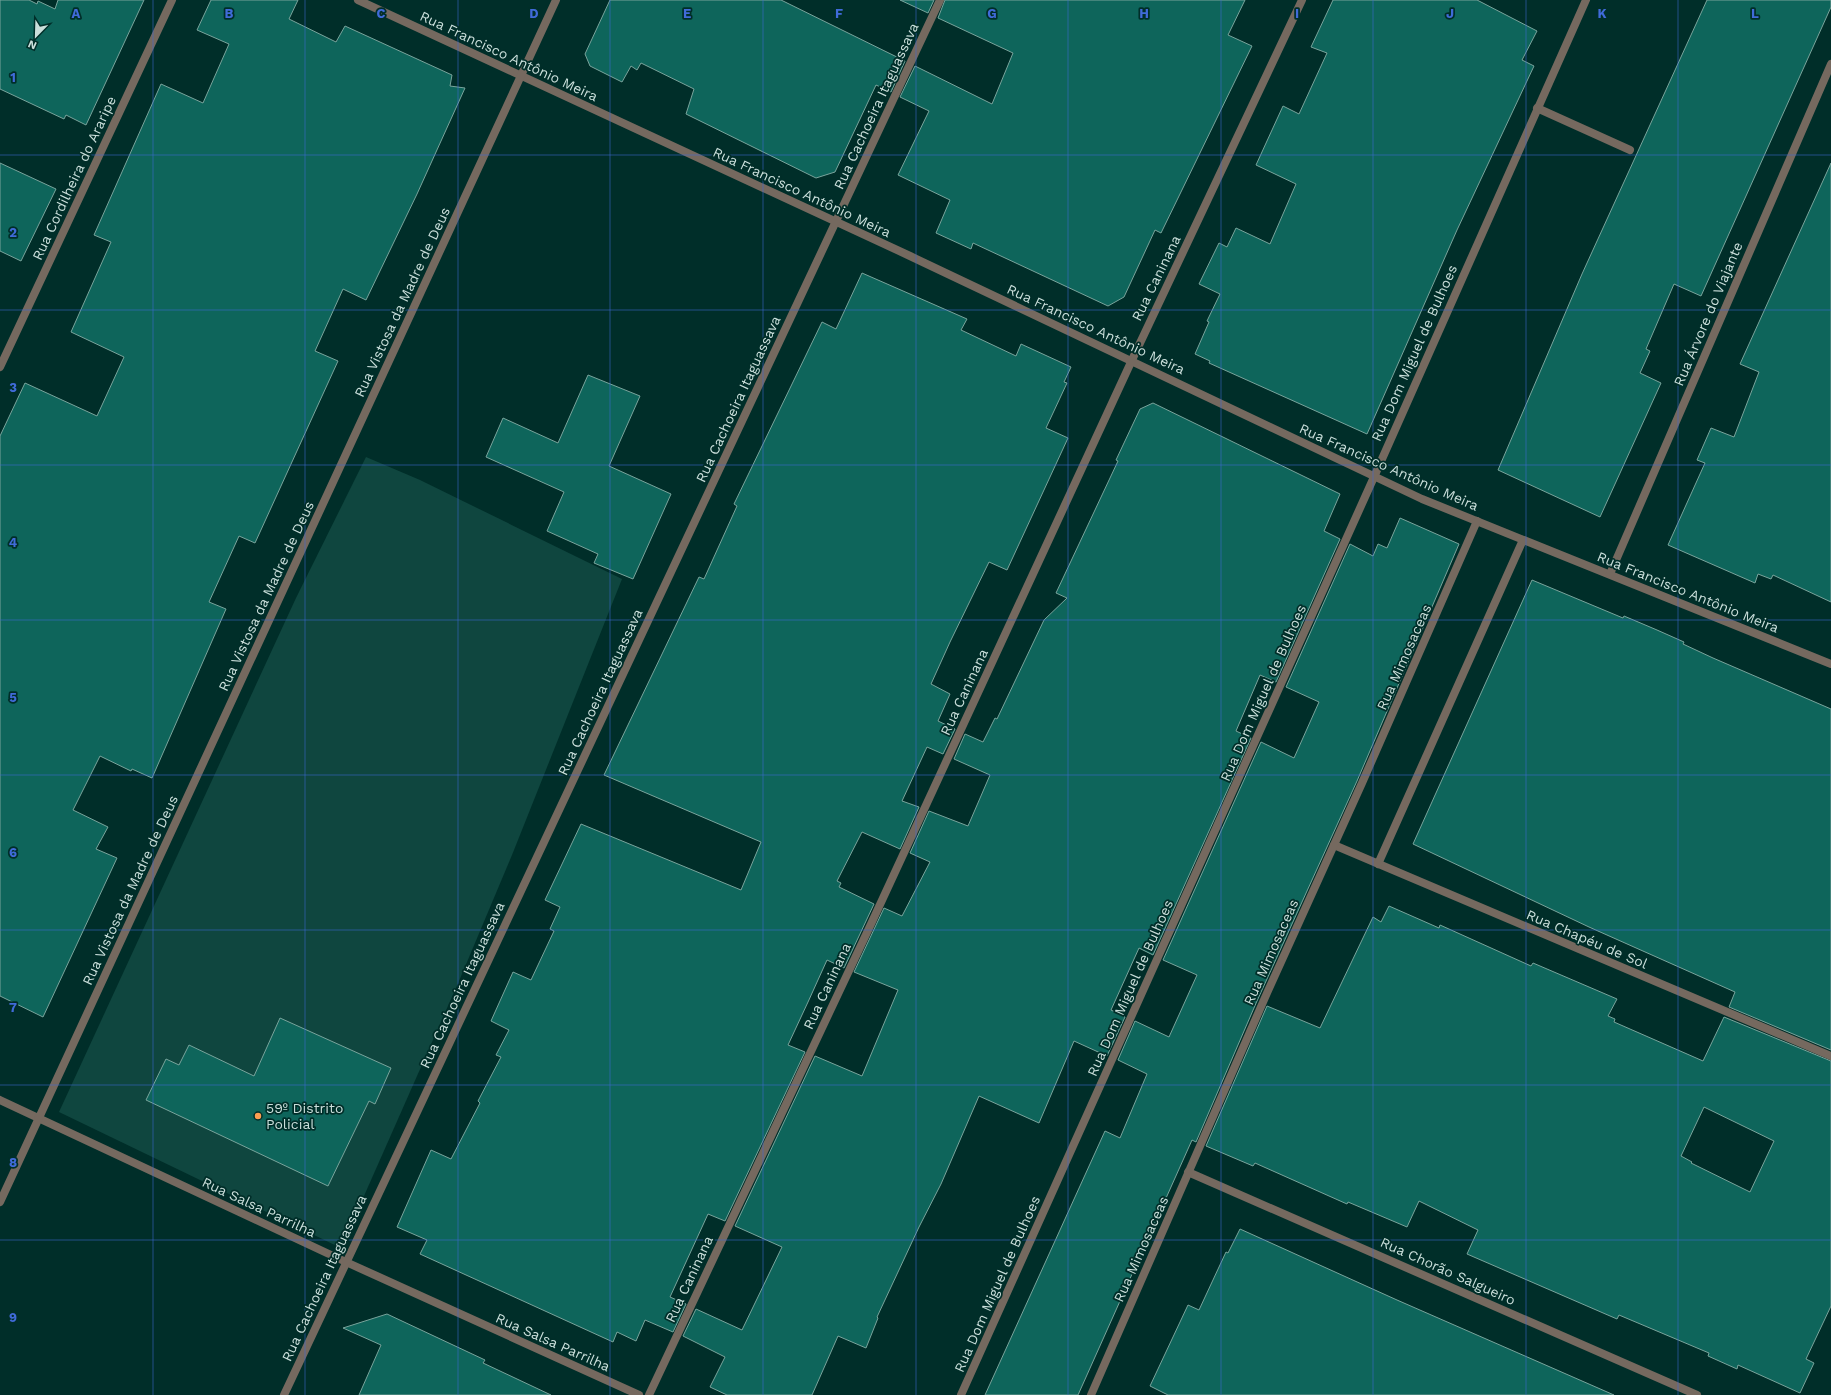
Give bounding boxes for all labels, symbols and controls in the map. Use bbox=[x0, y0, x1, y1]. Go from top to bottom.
text: A bbox=[72, 6, 81, 21]
text: B bbox=[225, 6, 234, 21]
text: C bbox=[377, 6, 386, 21]
text: D bbox=[529, 6, 539, 21]
text: E bbox=[683, 6, 691, 21]
text: F bbox=[835, 6, 843, 21]
text: G bbox=[987, 6, 997, 21]
text: H bbox=[1139, 6, 1149, 21]
text: I bbox=[1295, 6, 1299, 21]
text: J bbox=[1446, 6, 1454, 21]
text: K bbox=[1597, 6, 1607, 21]
text: L bbox=[1751, 6, 1759, 21]
street label: Rua Francisco Antônio Meira bbox=[418, 8, 601, 104]
north arrow bbox=[16, 16, 56, 56]
street label: Rua Cachoeira Itaguassava bbox=[830, 20, 922, 192]
text: N bbox=[26, 37, 39, 52]
text: 1 bbox=[10, 70, 16, 85]
street label: Rua Cordilheira do Araripe bbox=[29, 93, 119, 263]
street label: Rua Francisco Antônio Meira bbox=[711, 144, 894, 240]
street label: Rua Vistosa da Madre de Deus bbox=[351, 204, 453, 400]
text: 2 bbox=[9, 225, 17, 240]
street label: Rua Caninana bbox=[1128, 233, 1184, 323]
street label: Rua Árvore do Viajante bbox=[1670, 240, 1746, 388]
street label: Rua Dom Miguel de Bulhoes bbox=[1368, 262, 1460, 444]
street label: Rua Francisco Antônio Meira bbox=[1005, 281, 1188, 377]
street label: Rua Cachoeira Itaguassava bbox=[692, 313, 784, 485]
text: 3 bbox=[9, 380, 17, 395]
street label: Rua Francisco Antônio Meira bbox=[1297, 420, 1481, 514]
street label: Rua Vistosa da Madre de Deus bbox=[215, 498, 317, 694]
text: 4 bbox=[9, 535, 18, 550]
street label: Rua Francisco Antônio Meira bbox=[1595, 548, 1781, 636]
street label: Rua Dom Miguel de Bulhoes bbox=[1217, 602, 1309, 784]
street label: Rua Mimosaceas bbox=[1373, 602, 1435, 712]
street label: Rua Cachoeira Itaguassava bbox=[554, 606, 646, 778]
street label: Rua Caninana bbox=[937, 646, 991, 738]
text: 5 bbox=[9, 690, 17, 705]
street label: Rua Vistosa da Madre de Deus bbox=[79, 792, 181, 988]
text: 6 bbox=[9, 845, 17, 860]
street label: Rua Dom Miguel de Bulhoes bbox=[1084, 897, 1176, 1079]
street label: Rua Mimosaceas bbox=[1240, 897, 1302, 1007]
street label: Rua Cachoeira Itaguassava bbox=[416, 899, 508, 1071]
street label: Rua Chapéu de Sol bbox=[1524, 906, 1651, 972]
street label: Rua Caninana bbox=[800, 940, 854, 1032]
text: 7 bbox=[9, 1000, 17, 1015]
place label: 59º Distrito Policial bbox=[266, 1100, 343, 1132]
marker: 59º Distrito Policial bbox=[253, 1111, 263, 1121]
text: 8 bbox=[9, 1155, 17, 1170]
street label: Rua Salsa Parrilha bbox=[200, 1174, 318, 1240]
street label: Rua Cachoeira Itaguassava bbox=[278, 1192, 370, 1364]
street label: Rua Dom Miguel de Bulhoes bbox=[951, 1193, 1043, 1375]
street label: Rua Mimosaceas bbox=[1110, 1194, 1172, 1304]
street label: Rua Caninana bbox=[662, 1233, 716, 1325]
street label: Rua Chorão Salgueiro bbox=[1378, 1234, 1518, 1308]
text: 9 bbox=[9, 1310, 17, 1325]
street label: Rua Salsa Parrilha bbox=[493, 1310, 613, 1374]

